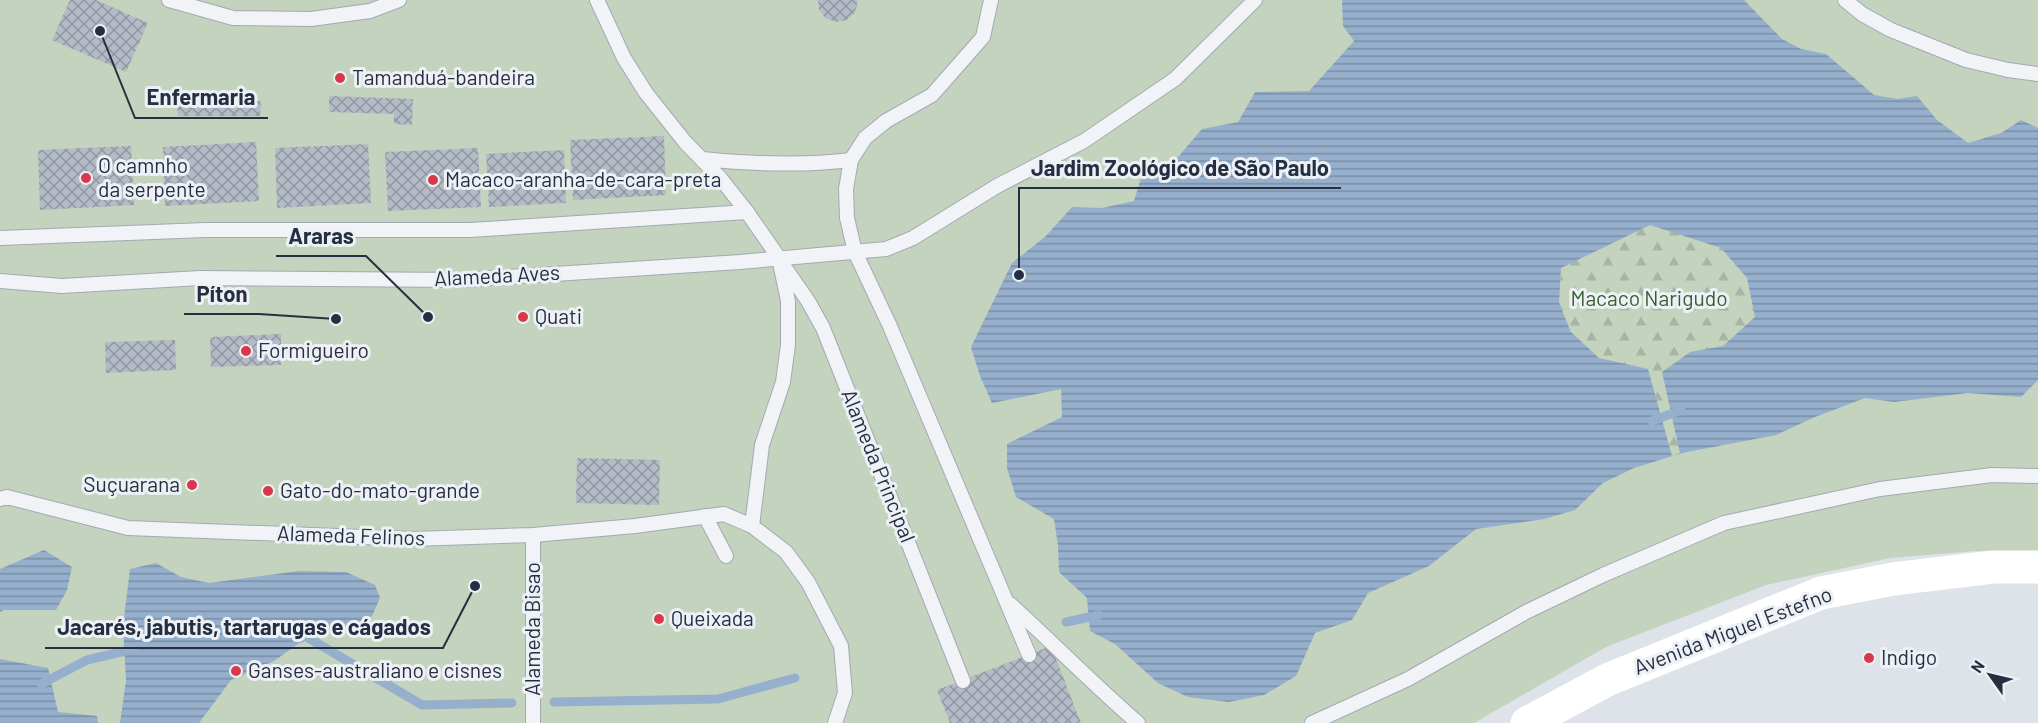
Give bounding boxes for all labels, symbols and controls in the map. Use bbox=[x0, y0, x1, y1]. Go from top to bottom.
place label: Tamanduá-bandeira bbox=[352, 64, 535, 89]
marker: Tamanduá-bandeira bbox=[333, 71, 347, 85]
callout: Enfermaria bbox=[135, 78, 268, 118]
text: Enfermaria bbox=[147, 83, 255, 109]
callout: Jardim Zoológico de São Paulo bbox=[1019, 148, 1341, 188]
place label: O camnho da serpente bbox=[98, 152, 206, 201]
text: Jardim Zoológico de São Paulo bbox=[1031, 154, 1329, 180]
place label: Macaco-aranha-de-cara-preta bbox=[445, 166, 721, 191]
marker: O camnho da serpente bbox=[79, 171, 93, 185]
marker: Macaco-aranha-de-cara-preta bbox=[426, 173, 440, 187]
callout: Araras bbox=[276, 216, 366, 256]
text: Araras bbox=[288, 222, 354, 248]
street label: Alameda Aves bbox=[433, 259, 560, 290]
callout: Píton bbox=[184, 274, 259, 314]
text: Píton bbox=[197, 280, 247, 306]
park label: Macaco Narigudo bbox=[1570, 285, 1728, 310]
place label: Quati bbox=[535, 303, 582, 328]
marker: Quati bbox=[516, 310, 530, 324]
place label: Formigueiro bbox=[258, 337, 369, 362]
marker: Formigueiro bbox=[239, 344, 253, 358]
street label: Alameda Principal bbox=[837, 385, 922, 546]
place label: Suçuarana bbox=[83, 471, 180, 496]
place label: Gato-do-mato-grande bbox=[280, 477, 480, 502]
marker: Suçuarana bbox=[185, 478, 199, 492]
marker: Gato-do-mato-grande bbox=[261, 484, 275, 498]
street label: Alameda Felinos bbox=[277, 519, 426, 550]
street label: Alameda Bisao bbox=[519, 562, 544, 696]
street label: Avenida Miguel Estefno bbox=[1630, 580, 1835, 679]
place label: Queixada bbox=[671, 605, 754, 630]
callout: Jacarés, jabutis, tartarugas e cágados bbox=[45, 608, 443, 648]
marker: Queixada bbox=[652, 612, 666, 626]
text: Jacarés, jabutis, tartarugas e cágados bbox=[57, 613, 431, 639]
place label: Indigo bbox=[1881, 644, 1937, 669]
north arrow bbox=[1960, 645, 2020, 705]
marker: Indigo bbox=[1862, 651, 1876, 665]
place label: Ganses-australiano e cisnes bbox=[248, 657, 502, 682]
text: N bbox=[1966, 657, 1988, 676]
marker: Ganses-australiano e cisnes bbox=[229, 664, 243, 678]

